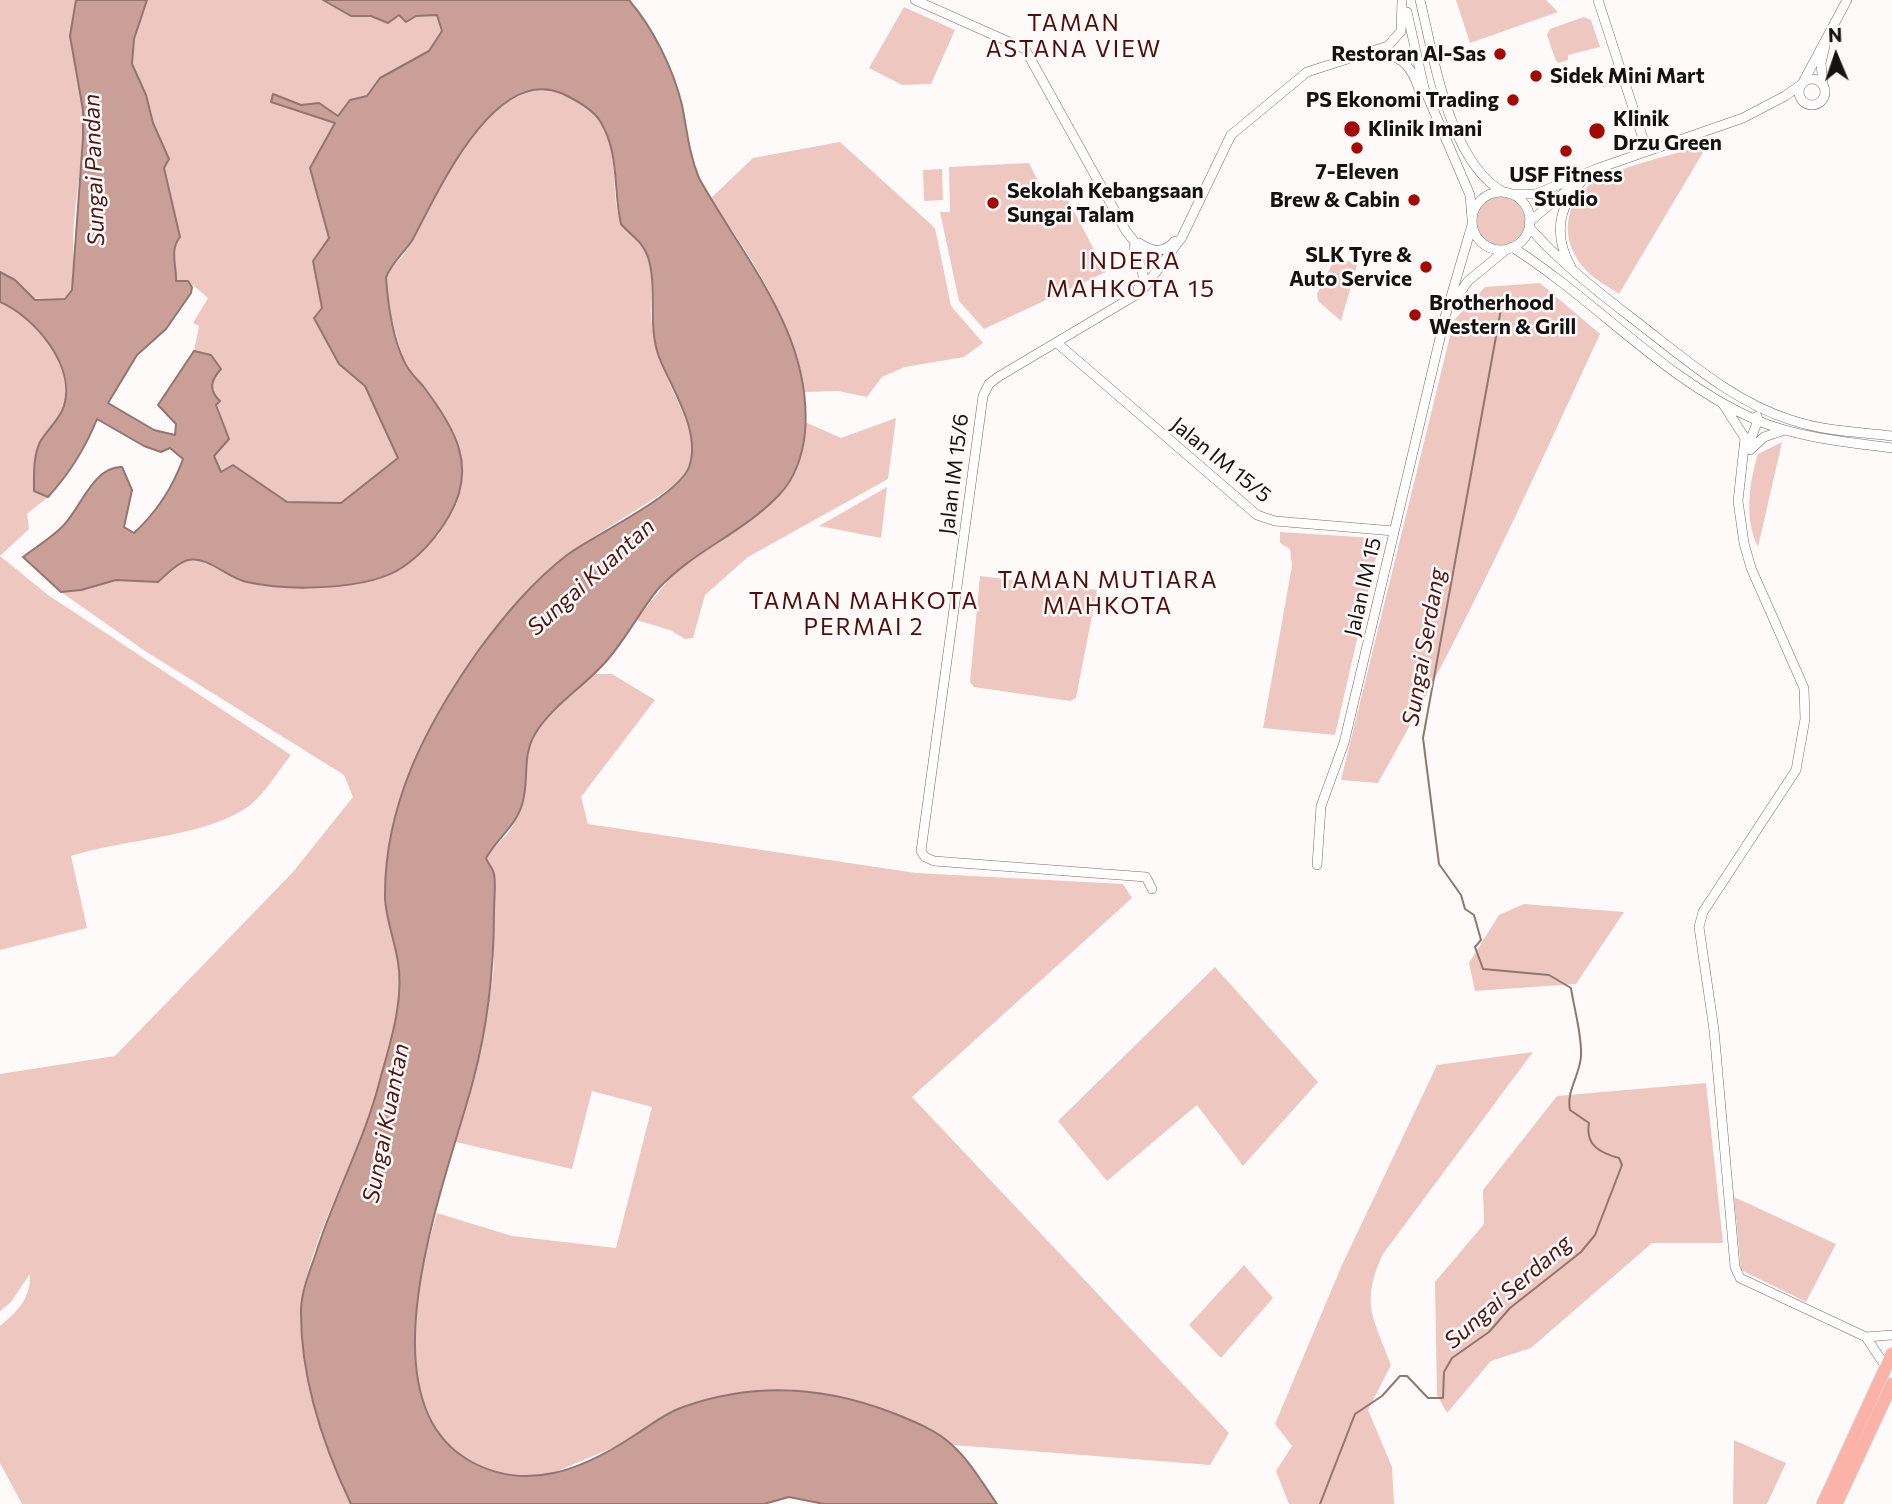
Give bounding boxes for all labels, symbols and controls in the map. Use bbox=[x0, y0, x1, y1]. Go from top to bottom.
district label: TAMAN ASTANA VIEW bbox=[987, 9, 1161, 63]
north arrow bbox=[1801, 21, 1871, 91]
text: N bbox=[1828, 23, 1843, 46]
place label: Restoran Al-Sas bbox=[1331, 41, 1486, 67]
marker: Restoran Al-Sas bbox=[1492, 46, 1508, 62]
place label: Sidek Mini Mart bbox=[1550, 63, 1705, 89]
marker: Sidek Mini Mart bbox=[1528, 68, 1544, 84]
place label: PS Ekonomi Trading bbox=[1306, 87, 1499, 113]
marker: PS Ekonomi Trading bbox=[1505, 92, 1521, 108]
water label: Sungai Pandan bbox=[78, 93, 110, 247]
place label: Klinik Drzu Green bbox=[1613, 106, 1722, 156]
place label: Klinik Imani bbox=[1368, 116, 1482, 142]
marker: Klinik Imani bbox=[1342, 119, 1362, 139]
marker: Klinik Drzu Green bbox=[1587, 121, 1607, 141]
marker: 7-Eleven bbox=[1349, 140, 1365, 156]
marker: USF Fitness Studio bbox=[1558, 143, 1574, 159]
place label: 7-Eleven bbox=[1315, 159, 1399, 185]
place label: USF Fitness Studio bbox=[1509, 162, 1623, 212]
place label: Sekolah Kebangsaan Sungai Talam bbox=[1007, 178, 1204, 228]
place label: Brew & Cabin bbox=[1270, 187, 1400, 213]
marker: Brew & Cabin bbox=[1406, 192, 1422, 208]
marker: Sekolah Kebangsaan Sungai Talam bbox=[985, 195, 1001, 211]
place label: SLK Tyre & Auto Service bbox=[1289, 242, 1412, 292]
district label: INDERA MAHKOTA 15 bbox=[1047, 247, 1215, 303]
marker: SLK Tyre & Auto Service bbox=[1418, 259, 1434, 275]
place label: Brotherhood Western & Grill bbox=[1429, 290, 1576, 340]
marker: Brotherhood Western & Grill bbox=[1407, 307, 1423, 323]
street label: Jalan IM 15/6 bbox=[934, 412, 974, 536]
street label: Jalan IM 15/5 bbox=[1166, 412, 1276, 508]
water label: Sungai Kuantan bbox=[522, 513, 660, 641]
street label: Jalan IM 15 bbox=[1339, 535, 1387, 639]
district label: TAMAN MUTIARA MAHKOTA bbox=[999, 566, 1217, 620]
water label: Sungai Serdang bbox=[1397, 566, 1451, 728]
district label: TAMAN MAHKOTA PERMAI 2 bbox=[750, 587, 978, 641]
water label: Sungai Kuantan bbox=[357, 1041, 415, 1205]
water label: Sungai Serdang bbox=[1439, 1229, 1577, 1355]

